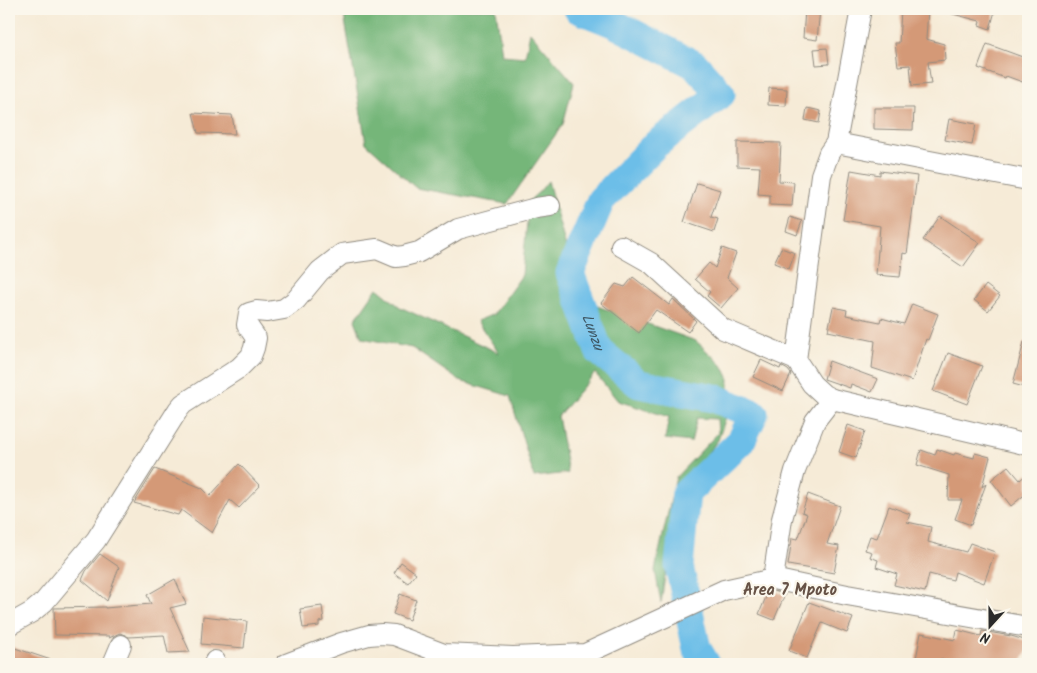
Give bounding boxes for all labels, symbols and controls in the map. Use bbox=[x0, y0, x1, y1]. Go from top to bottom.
water label: Lunzu bbox=[574, 311, 610, 356]
district label: Area 7 Mpoto bbox=[743, 578, 837, 603]
north arrow bbox=[964, 600, 1014, 650]
text: N bbox=[977, 625, 994, 649]

